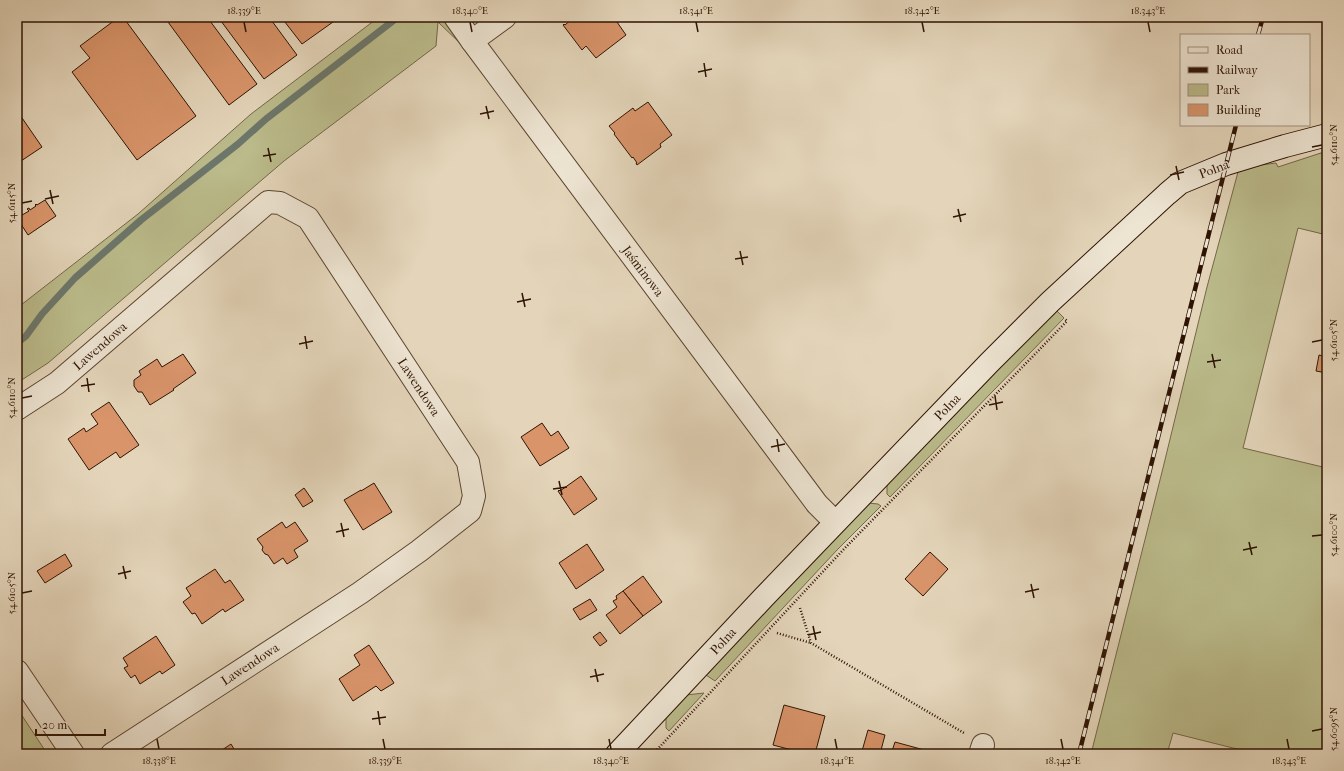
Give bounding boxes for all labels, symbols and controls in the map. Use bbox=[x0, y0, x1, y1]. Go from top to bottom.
text: 18.339°E bbox=[227, 5, 261, 17]
text: 18.340°E bbox=[452, 5, 488, 17]
text: 18.341°E bbox=[679, 5, 713, 17]
text: 18.342°E bbox=[904, 5, 940, 17]
text: 18.343°E bbox=[1131, 5, 1165, 17]
legend bbox=[1180, 34, 1310, 126]
text: Road bbox=[1216, 43, 1243, 57]
text: Railway bbox=[1216, 63, 1258, 77]
text: Park bbox=[1216, 83, 1241, 97]
text: Building bbox=[1216, 103, 1261, 117]
text: 54.6110°N bbox=[1328, 124, 1340, 166]
street label: Polna bbox=[1197, 156, 1232, 182]
text: 54.6115°N bbox=[6, 182, 18, 223]
street label: Jaśminowa bbox=[619, 242, 667, 300]
street label: Lawendowa bbox=[70, 318, 131, 373]
text: 54.6105°N bbox=[1328, 318, 1340, 361]
street label: Lawendowa bbox=[395, 355, 444, 420]
text: 54.6110°N bbox=[6, 377, 18, 419]
street label: Polna bbox=[931, 390, 964, 423]
text: 54.6100°N bbox=[1328, 513, 1340, 557]
text: 54.6105°N bbox=[6, 571, 18, 614]
street label: Polna bbox=[707, 624, 740, 658]
street label: Lawendowa bbox=[218, 639, 283, 688]
text: 54.6095°N bbox=[1328, 707, 1340, 751]
scale bar bbox=[36, 711, 105, 737]
text: 20 m bbox=[42, 718, 67, 732]
text: 18.338°E bbox=[142, 755, 176, 767]
text: 18.339°E bbox=[368, 755, 402, 767]
text: 18.340°E bbox=[593, 755, 629, 767]
text: 18.341°E bbox=[820, 755, 854, 767]
text: 18.342°E bbox=[1045, 755, 1081, 767]
text: 18.343°E bbox=[1272, 755, 1306, 767]

